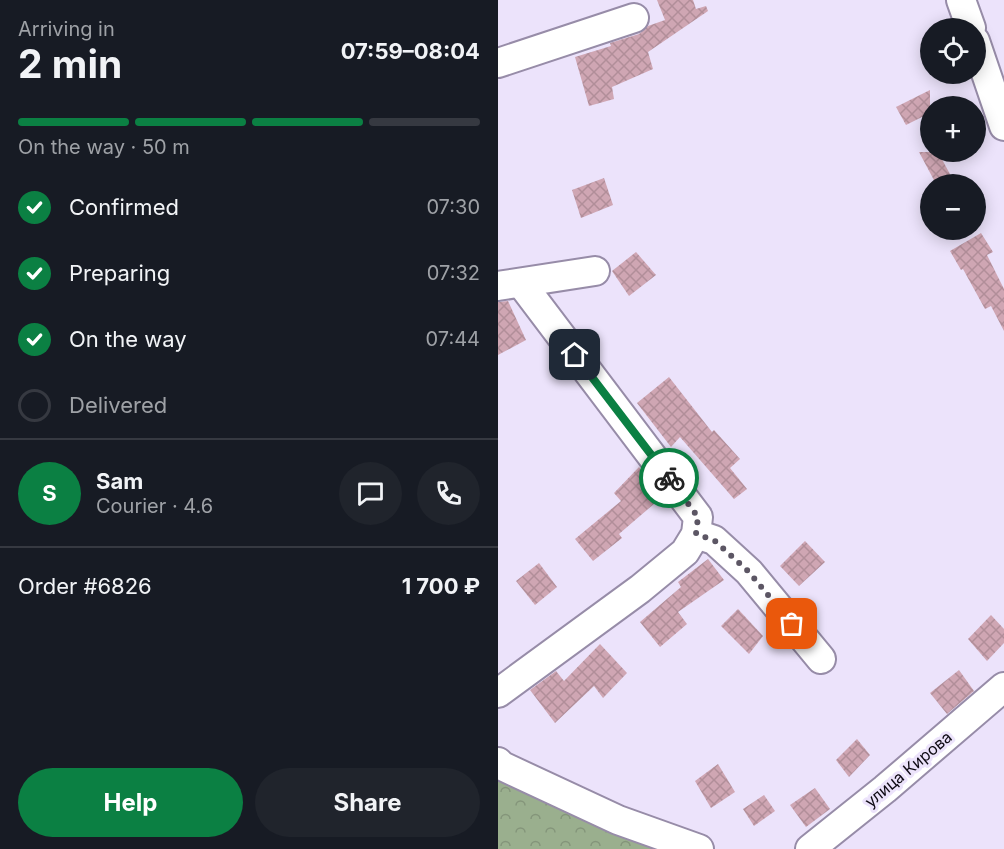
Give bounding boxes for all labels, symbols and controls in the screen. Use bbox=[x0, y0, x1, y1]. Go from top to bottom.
text: Arriving in bbox=[18, 17, 115, 41]
map controls bbox=[920, 18, 986, 240]
button: locate bbox=[920, 18, 986, 84]
text: 07:59–08:04 bbox=[341, 38, 480, 64]
text: 2 min bbox=[18, 40, 122, 87]
button: + bbox=[920, 96, 986, 162]
text: On the way · 50 m bbox=[18, 135, 190, 159]
button: − bbox=[920, 174, 986, 240]
icon: check bbox=[18, 191, 51, 224]
text: Confirmed bbox=[69, 194, 179, 220]
text: 07:30 bbox=[426, 195, 480, 219]
icon: check bbox=[18, 257, 51, 290]
text: Preparing bbox=[69, 260, 170, 286]
text: 07:32 bbox=[427, 261, 480, 285]
icon: check bbox=[18, 323, 51, 356]
text: On the way bbox=[69, 326, 187, 352]
text: 07:44 bbox=[426, 327, 480, 351]
pin bbox=[549, 329, 600, 380]
icon: home bbox=[558, 338, 591, 371]
text: Delivered bbox=[69, 392, 167, 418]
courier bbox=[639, 448, 699, 508]
button: chat bbox=[339, 462, 402, 525]
button: phone bbox=[417, 462, 480, 525]
icon: bike bbox=[653, 462, 686, 495]
text: Sam bbox=[96, 468, 143, 494]
text: S bbox=[42, 480, 57, 506]
text: Courier · 4.6 bbox=[96, 494, 213, 518]
text: Order #6826 bbox=[18, 573, 152, 599]
text: 1 700 ₽ bbox=[402, 573, 480, 599]
pin bbox=[766, 598, 817, 649]
icon: bag bbox=[775, 607, 808, 640]
street label: улица Кирова bbox=[860, 727, 956, 811]
button: Help bbox=[18, 768, 243, 837]
button: Share bbox=[255, 768, 480, 837]

